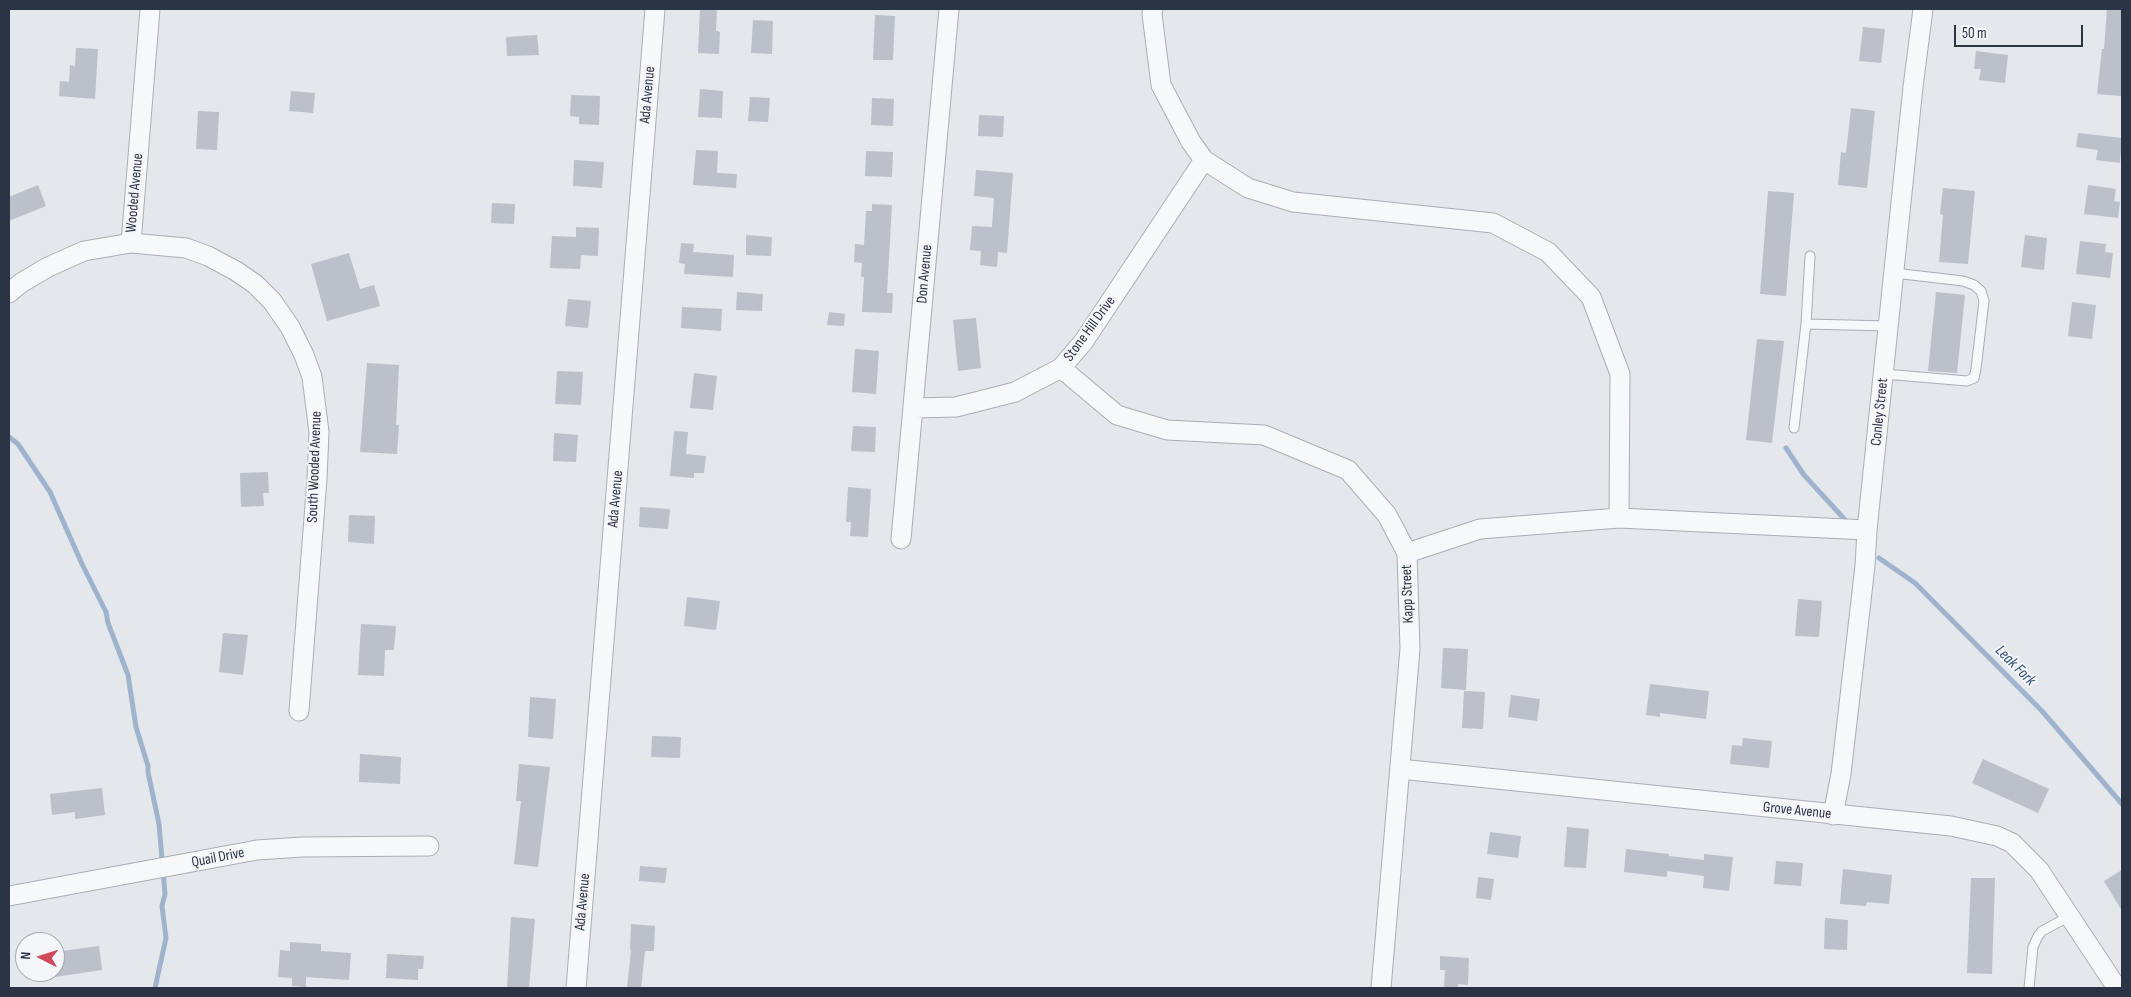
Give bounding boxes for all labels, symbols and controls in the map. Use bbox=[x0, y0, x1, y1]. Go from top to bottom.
scale bar bbox=[1956, 15, 2085, 47]
text: 50 m bbox=[1962, 24, 1987, 43]
street label: Ada Avenue bbox=[637, 66, 659, 124]
street label: Wooded Avenue bbox=[123, 153, 147, 233]
street label: Don Avenue bbox=[913, 244, 937, 304]
street label: Stone Hill Drive bbox=[1060, 293, 1120, 365]
street label: Conley Street bbox=[1867, 377, 1893, 447]
street label: South Wooded Avenue bbox=[304, 411, 326, 523]
street label: Ada Avenue bbox=[605, 470, 627, 528]
street label: Kapp Street bbox=[1398, 564, 1418, 624]
water label: Leak Fork bbox=[1991, 642, 2039, 690]
street label: Grove Avenue bbox=[1762, 798, 1832, 824]
street label: Quail Drive bbox=[190, 844, 246, 872]
street label: Ada Avenue bbox=[572, 873, 594, 931]
north arrow bbox=[15, 932, 65, 982]
text: N bbox=[17, 951, 34, 960]

